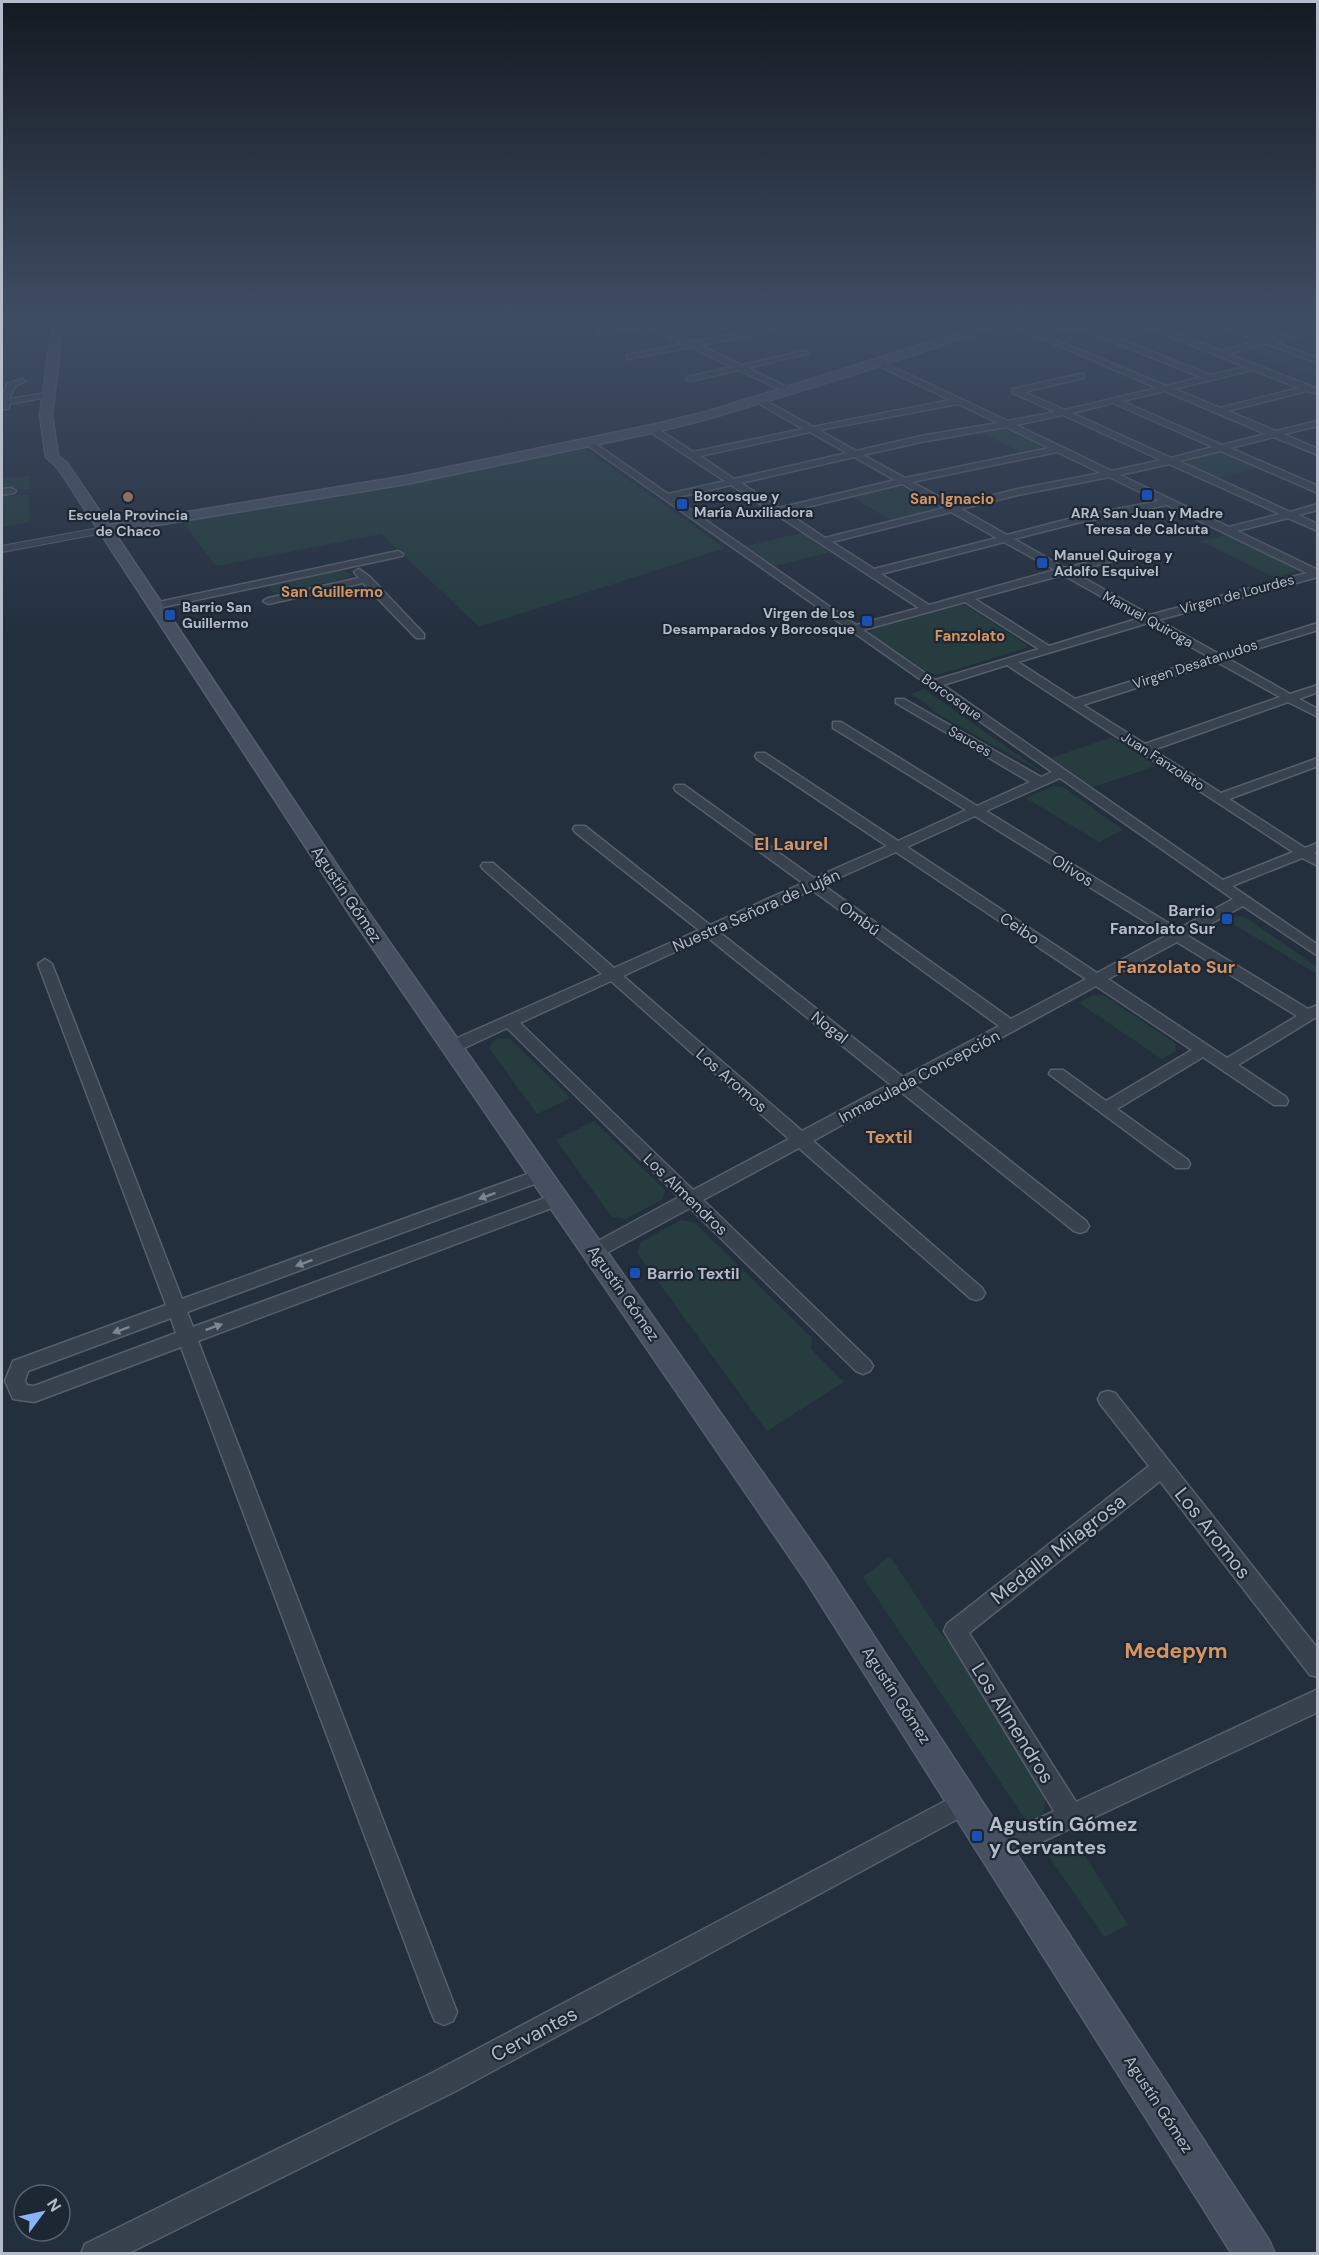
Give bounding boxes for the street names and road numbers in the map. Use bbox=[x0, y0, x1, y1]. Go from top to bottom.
street label: Virgen de Lourdes bbox=[1178, 570, 1296, 618]
street label: Manuel Quiroga bbox=[1100, 587, 1196, 651]
street label: Virgen Desatanudos bbox=[1130, 635, 1260, 693]
street label: Borcosque bbox=[918, 670, 986, 724]
street label: Sauces bbox=[945, 722, 995, 760]
street label: Juan Fanzolato bbox=[1118, 727, 1208, 795]
street label: Agustín Gómez bbox=[307, 842, 387, 947]
street label: Olivos bbox=[1048, 850, 1098, 891]
street label: Nuestra Señora de Luján bbox=[669, 864, 843, 957]
street label: Ombú bbox=[835, 896, 884, 940]
street label: Ceibo bbox=[996, 907, 1044, 949]
street label: Nogal bbox=[807, 1006, 852, 1048]
street label: Inmaculada Concepción bbox=[835, 1025, 1003, 1128]
street label: Los Aromos bbox=[692, 1044, 772, 1117]
street label: Los Almendros bbox=[639, 1149, 732, 1240]
street label: Agustín Gómez bbox=[583, 1241, 664, 1345]
street label: Los Aromos bbox=[1169, 1482, 1257, 1584]
street label: Medalla Milagrosa bbox=[985, 1488, 1131, 1610]
street label: Agustín Gómez bbox=[857, 1643, 936, 1748]
street label: Los Almendros bbox=[966, 1658, 1060, 1788]
street label: Cervantes bbox=[486, 2000, 582, 2068]
street label: Agustín Gómez bbox=[1119, 2052, 1198, 2157]

